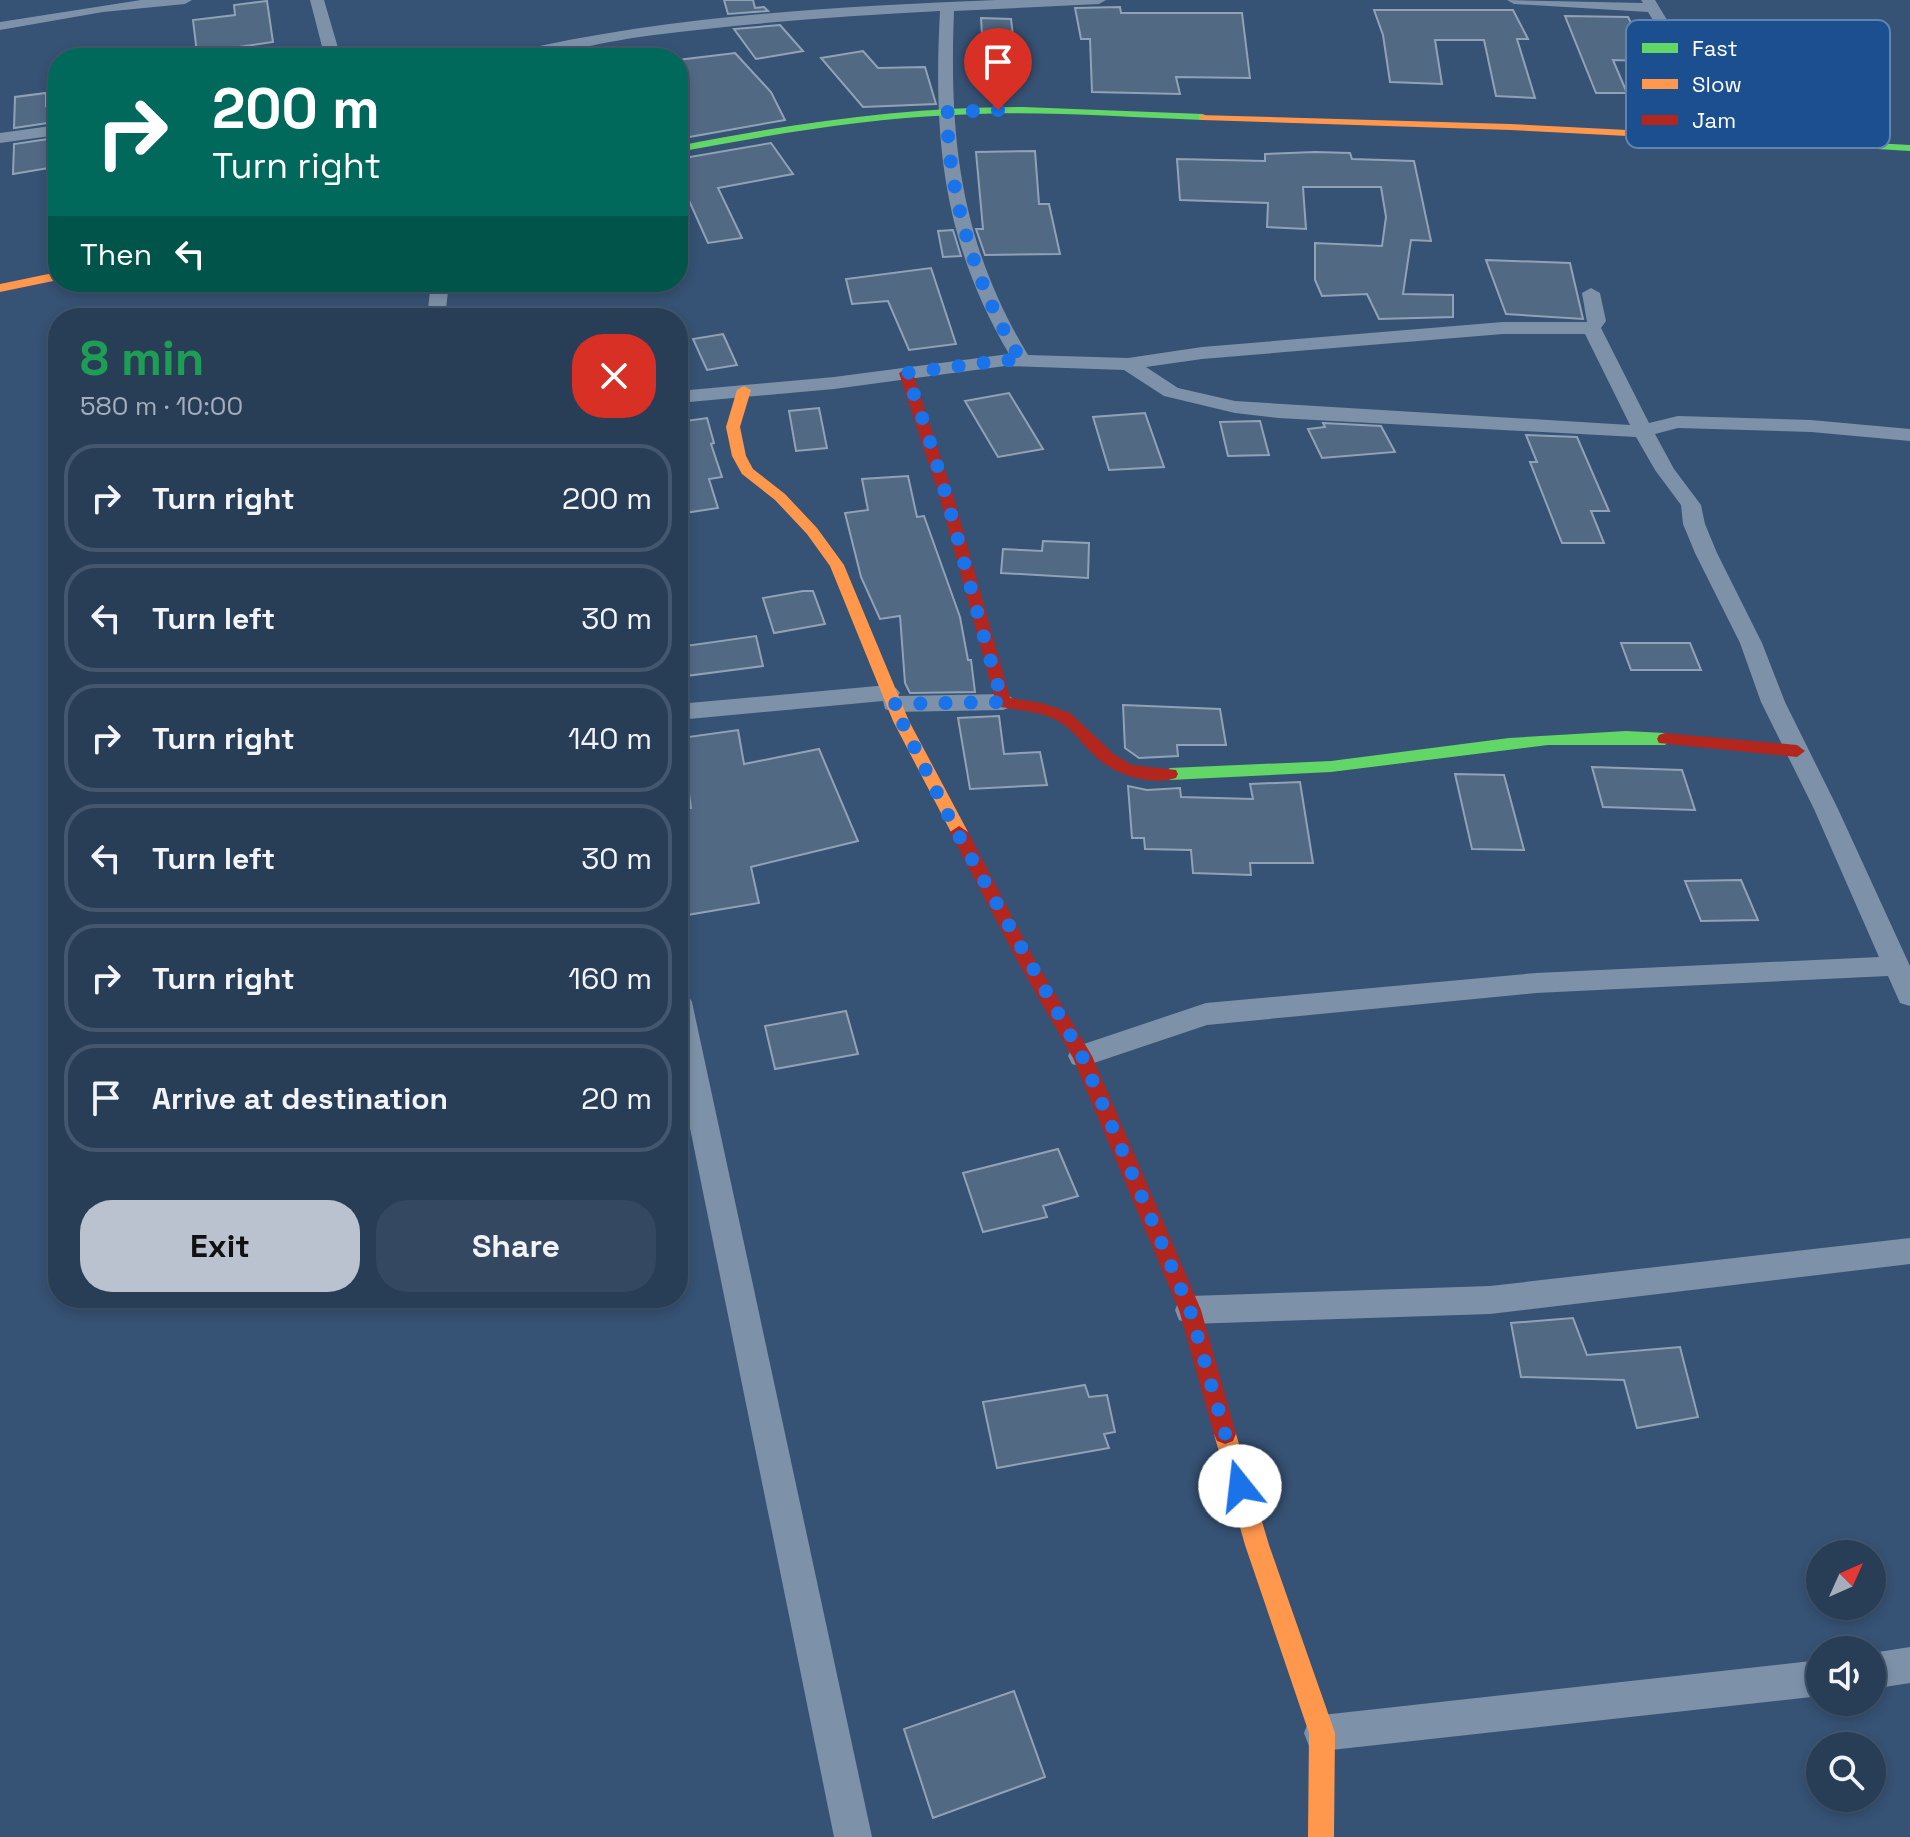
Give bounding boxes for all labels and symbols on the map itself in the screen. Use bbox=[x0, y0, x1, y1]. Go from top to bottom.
legend bbox=[1626, 20, 1890, 148]
pin bbox=[964, 28, 1032, 110]
text: Fast bbox=[1692, 34, 1738, 62]
text: Slow bbox=[1692, 70, 1742, 98]
text: Jam bbox=[1692, 106, 1736, 134]
position arrow bbox=[1198, 1444, 1282, 1528]
north arrow bbox=[1806, 1540, 1886, 1620]

